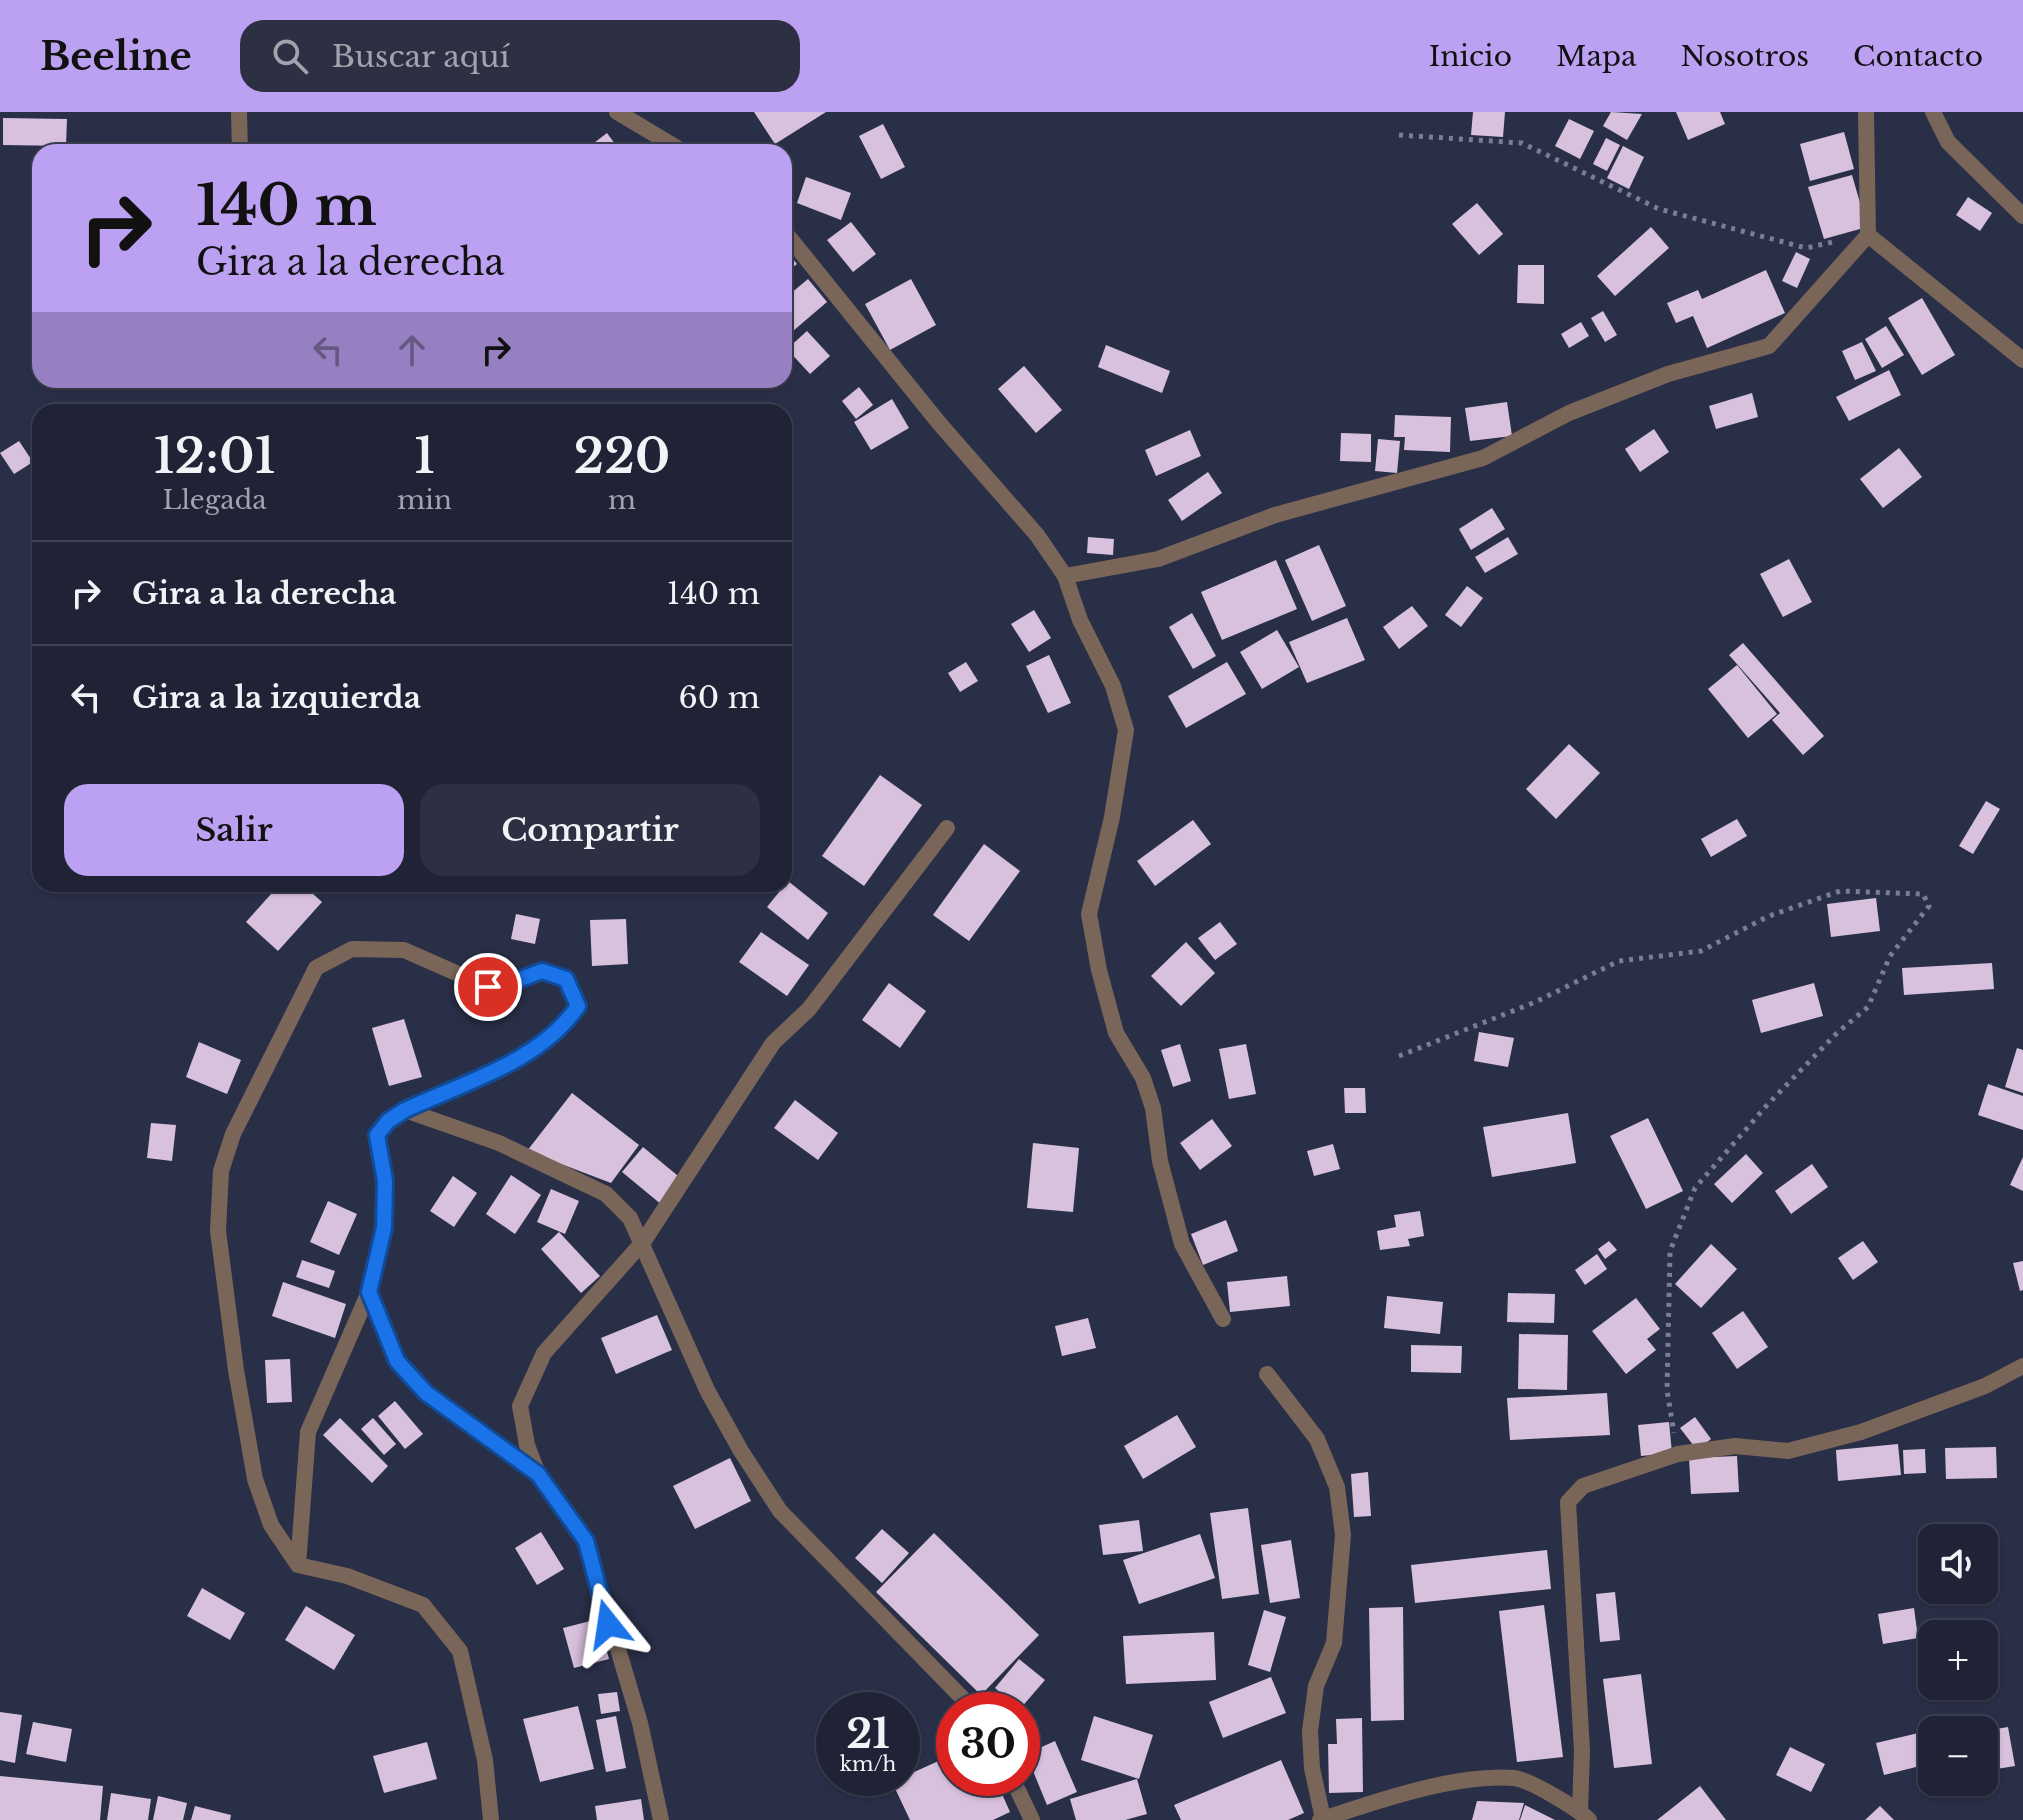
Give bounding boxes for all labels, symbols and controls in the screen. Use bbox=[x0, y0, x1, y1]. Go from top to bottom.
search box bbox=[240, 20, 800, 92]
text: Beeline bbox=[40, 33, 192, 80]
icon: search bbox=[268, 34, 312, 78]
text: Buscar aquí bbox=[332, 38, 510, 75]
text: Inicio bbox=[1429, 39, 1512, 74]
text: Mapa bbox=[1556, 39, 1637, 74]
text: Nosotros bbox=[1681, 39, 1809, 74]
text: Contacto bbox=[1853, 39, 1983, 74]
text: 140 m bbox=[196, 171, 377, 240]
icon: right bbox=[64, 176, 168, 280]
text: Gira a la derecha bbox=[196, 240, 504, 285]
icon: left bbox=[306, 328, 350, 372]
icon: ahead bbox=[390, 328, 434, 372]
icon: right bbox=[474, 328, 518, 372]
text: 12:01 bbox=[154, 426, 276, 486]
text: 1 bbox=[414, 426, 435, 486]
text: 220 bbox=[573, 426, 670, 486]
text: Llegada bbox=[163, 484, 267, 516]
text: min bbox=[397, 484, 452, 516]
text: m bbox=[608, 484, 636, 516]
icon: right bbox=[64, 571, 108, 615]
text: Gira a la derecha bbox=[132, 575, 397, 612]
text: 140 m bbox=[667, 575, 760, 612]
icon: left bbox=[64, 675, 108, 719]
text: Gira a la izquierda bbox=[132, 679, 421, 716]
text: 60 m bbox=[678, 679, 760, 716]
button: Salir bbox=[64, 784, 404, 876]
button: Compartir bbox=[420, 784, 760, 876]
pin bbox=[454, 953, 522, 1021]
icon: arrive bbox=[466, 965, 510, 1009]
map controls bbox=[1918, 1524, 1998, 1796]
button: sound bbox=[1918, 1524, 1998, 1604]
position arrow bbox=[566, 1582, 650, 1666]
button: + bbox=[1918, 1620, 1998, 1700]
speed limit sign: 30 bbox=[936, 1692, 1040, 1796]
text: 21 bbox=[846, 1709, 890, 1759]
button: − bbox=[1918, 1716, 1998, 1796]
text: km/h bbox=[840, 1752, 896, 1776]

